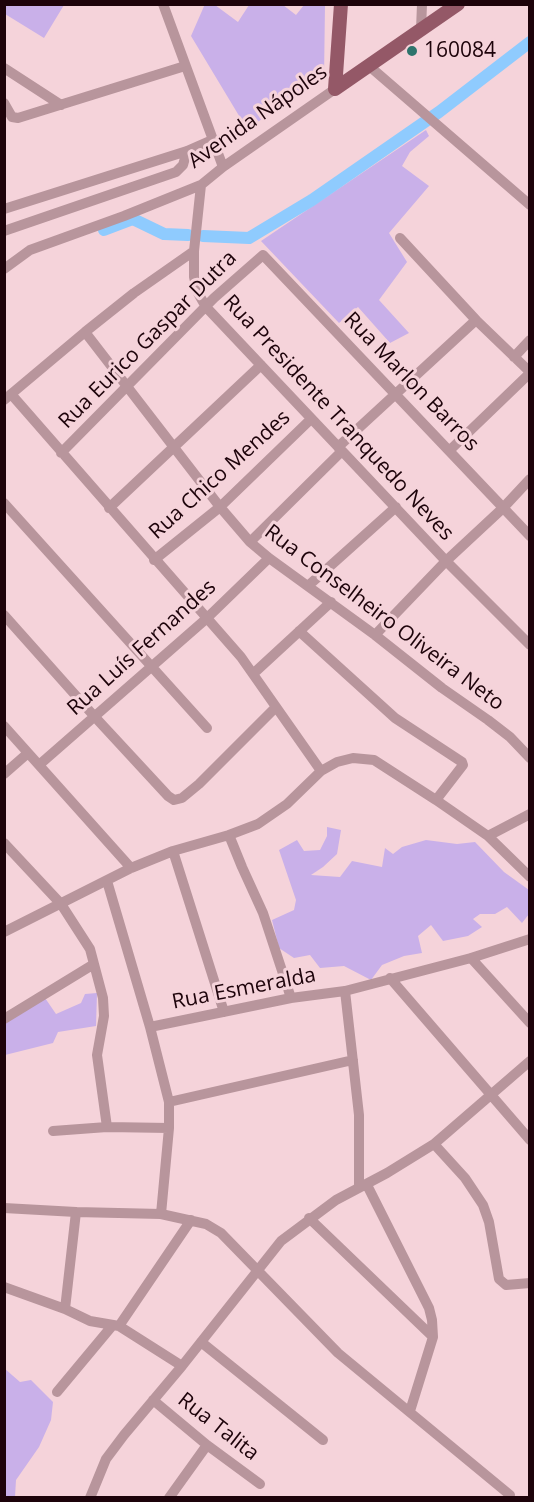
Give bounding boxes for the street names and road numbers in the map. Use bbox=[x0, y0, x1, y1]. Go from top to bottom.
street label: Avenida Nápoles bbox=[184, 60, 332, 174]
street label: Rua Eurico Gaspar Dutra bbox=[54, 246, 242, 434]
street label: Rua Presidente Tranquedo Neves bbox=[217, 290, 459, 546]
street label: Rua Marlon Barros bbox=[338, 307, 484, 457]
street label: Rua Chico Mendes bbox=[144, 405, 296, 545]
street label: Rua Conselheiro Oliveira Neto bbox=[259, 520, 509, 716]
street label: Rua Luís Fernandes bbox=[63, 575, 221, 721]
street label: Rua Esmeralda bbox=[170, 963, 318, 1015]
street label: Rua Talita bbox=[172, 1388, 264, 1466]

